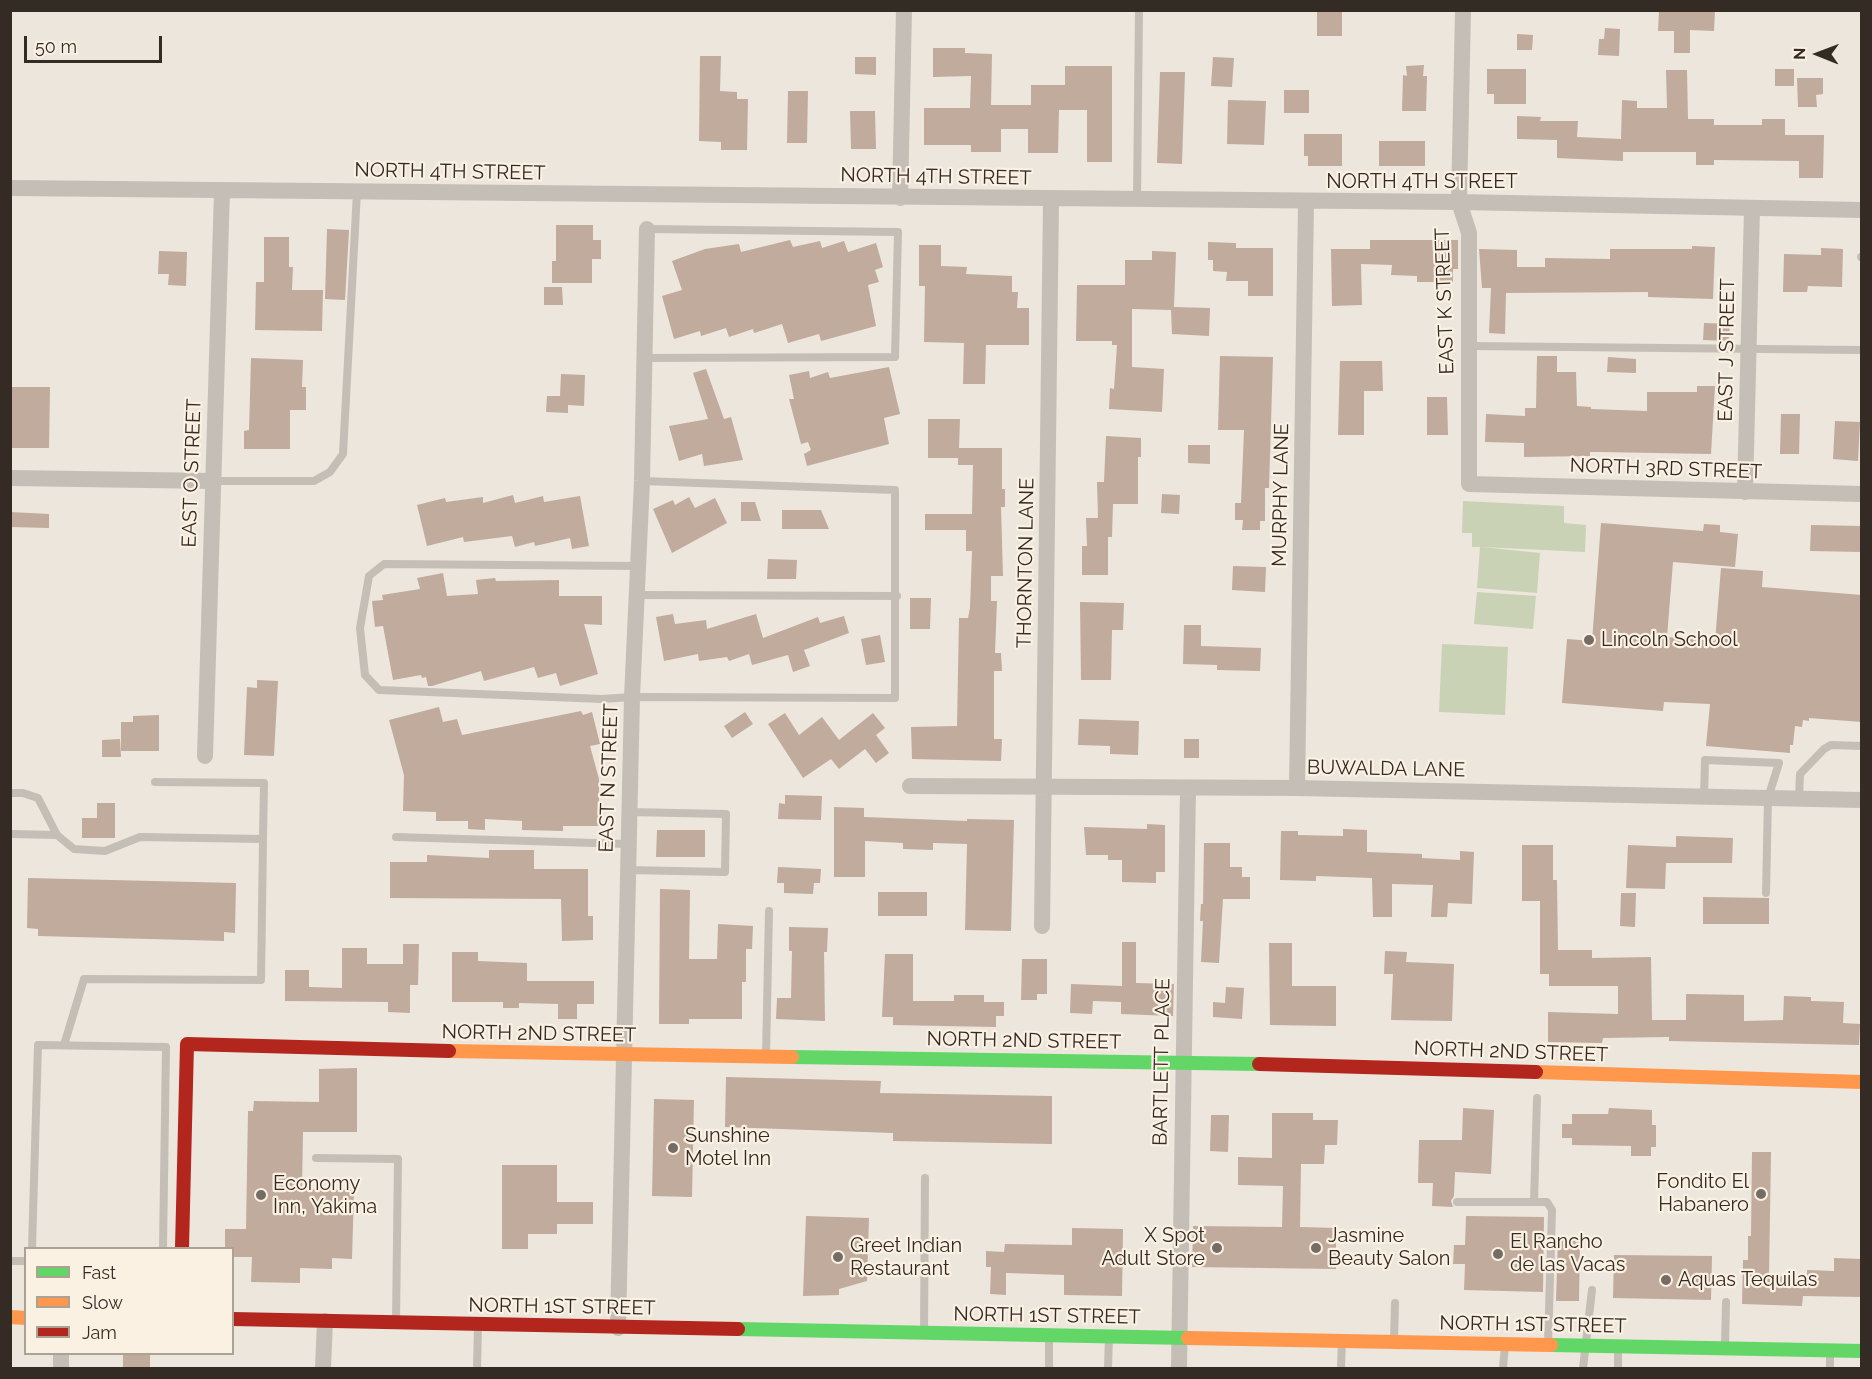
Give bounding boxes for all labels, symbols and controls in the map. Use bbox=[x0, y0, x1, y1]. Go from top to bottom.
scale bar bbox=[27, 24, 165, 62]
north arrow bbox=[1788, 24, 1848, 84]
text: 50 m bbox=[35, 36, 77, 57]
text: N bbox=[1790, 47, 1809, 60]
street label: NORTH 4TH STREET bbox=[354, 158, 546, 186]
street label: NORTH 4TH STREET bbox=[840, 163, 1032, 191]
street label: NORTH 4TH STREET bbox=[1326, 170, 1518, 194]
street label: EAST K STREET bbox=[1430, 227, 1460, 375]
street label: EAST J STREET bbox=[1714, 278, 1740, 422]
street label: EAST O STREET bbox=[177, 398, 207, 548]
street label: MURPHY LANE bbox=[1268, 423, 1294, 567]
street label: NORTH 3RD STREET bbox=[1569, 454, 1763, 484]
street label: THORNTON LANE bbox=[1013, 478, 1039, 648]
place label: Lincoln School bbox=[1601, 628, 1738, 652]
marker: Lincoln School bbox=[1582, 633, 1596, 647]
street label: EAST N STREET bbox=[594, 703, 624, 853]
street label: BUWALDA LANE bbox=[1307, 756, 1465, 782]
street label: BARTLETT PLACE bbox=[1149, 978, 1175, 1146]
street label: NORTH 2ND STREET bbox=[441, 1020, 637, 1048]
street label: NORTH 2ND STREET bbox=[926, 1027, 1122, 1055]
street label: NORTH 2ND STREET bbox=[1413, 1037, 1609, 1067]
place label: Sunshine Motel Inn bbox=[685, 1124, 771, 1171]
marker: Sunshine Motel Inn bbox=[666, 1141, 680, 1155]
place label: Fondito El Habanero bbox=[1656, 1170, 1749, 1217]
place label: Economy Inn, Yakima bbox=[273, 1172, 377, 1219]
marker: Fondito El Habanero bbox=[1754, 1187, 1768, 1201]
marker: Economy Inn, Yakima bbox=[254, 1188, 268, 1202]
place label: X Spot Adult Store bbox=[1101, 1224, 1205, 1271]
place label: Jasmine Beauty Salon bbox=[1328, 1224, 1451, 1271]
place label: El Rancho de las Vacas bbox=[1510, 1230, 1625, 1277]
place label: Greet Indian Restaurant bbox=[850, 1234, 962, 1281]
marker: X Spot Adult Store bbox=[1210, 1241, 1224, 1255]
marker: Jasmine Beauty Salon bbox=[1309, 1241, 1323, 1255]
legend bbox=[24, 1247, 234, 1355]
marker: El Rancho de las Vacas bbox=[1491, 1247, 1505, 1261]
marker: Greet Indian Restaurant bbox=[831, 1250, 845, 1264]
text: Fast bbox=[82, 1262, 116, 1283]
place label: Aquas Tequilas bbox=[1678, 1268, 1817, 1292]
marker: Aquas Tequilas bbox=[1659, 1273, 1673, 1287]
text: Slow bbox=[82, 1292, 123, 1313]
street label: NORTH 1ST STREET bbox=[468, 1293, 656, 1321]
street label: NORTH 1ST STREET bbox=[953, 1302, 1141, 1330]
street label: NORTH 1ST STREET bbox=[1439, 1311, 1627, 1339]
text: Jam bbox=[82, 1322, 117, 1343]

